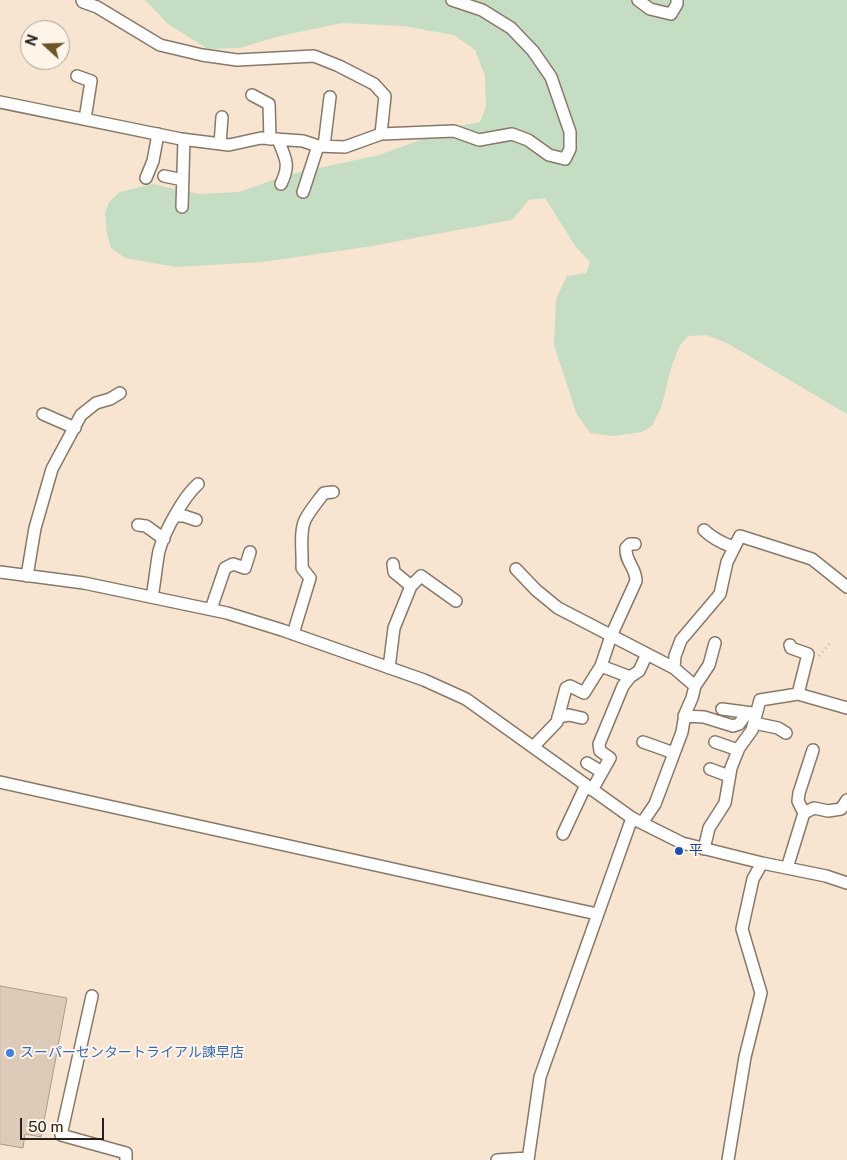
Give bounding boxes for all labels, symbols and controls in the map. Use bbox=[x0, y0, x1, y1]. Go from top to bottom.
north arrow bbox=[20, 20, 70, 70]
text: N bbox=[22, 32, 41, 48]
place label: 平 bbox=[689, 843, 703, 859]
marker: 平 bbox=[673, 845, 685, 857]
place label: スーパーセンタートライアル諫早店 bbox=[20, 1045, 244, 1061]
marker: スーパーセンタートライアル諫早店 bbox=[4, 1047, 16, 1059]
scale bar bbox=[22, 1108, 106, 1140]
text: 50 m bbox=[28, 1118, 63, 1135]

